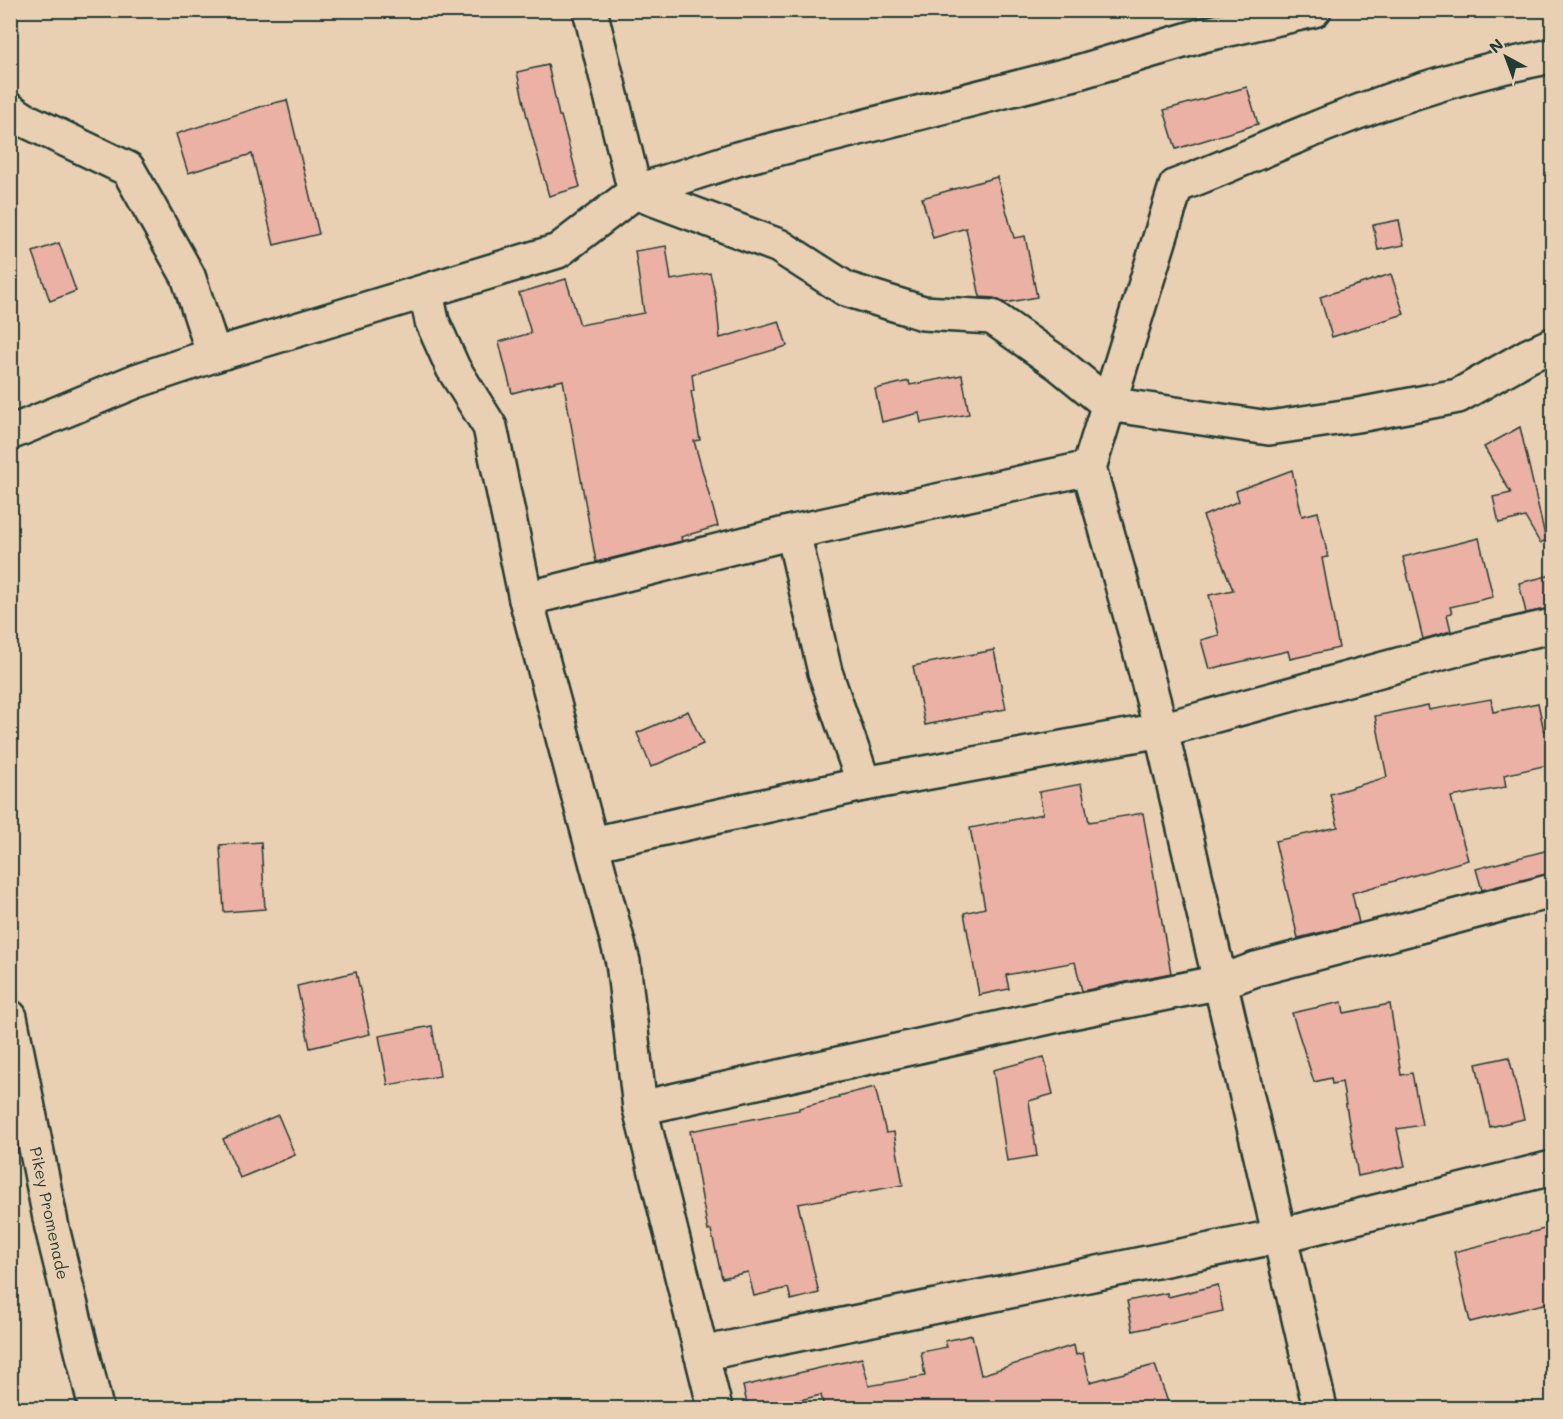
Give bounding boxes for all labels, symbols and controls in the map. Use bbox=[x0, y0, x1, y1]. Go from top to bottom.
north arrow bbox=[1476, 27, 1536, 87]
text: N bbox=[1484, 33, 1507, 57]
street label: Pikey Promenade bbox=[26, 1145, 74, 1281]

